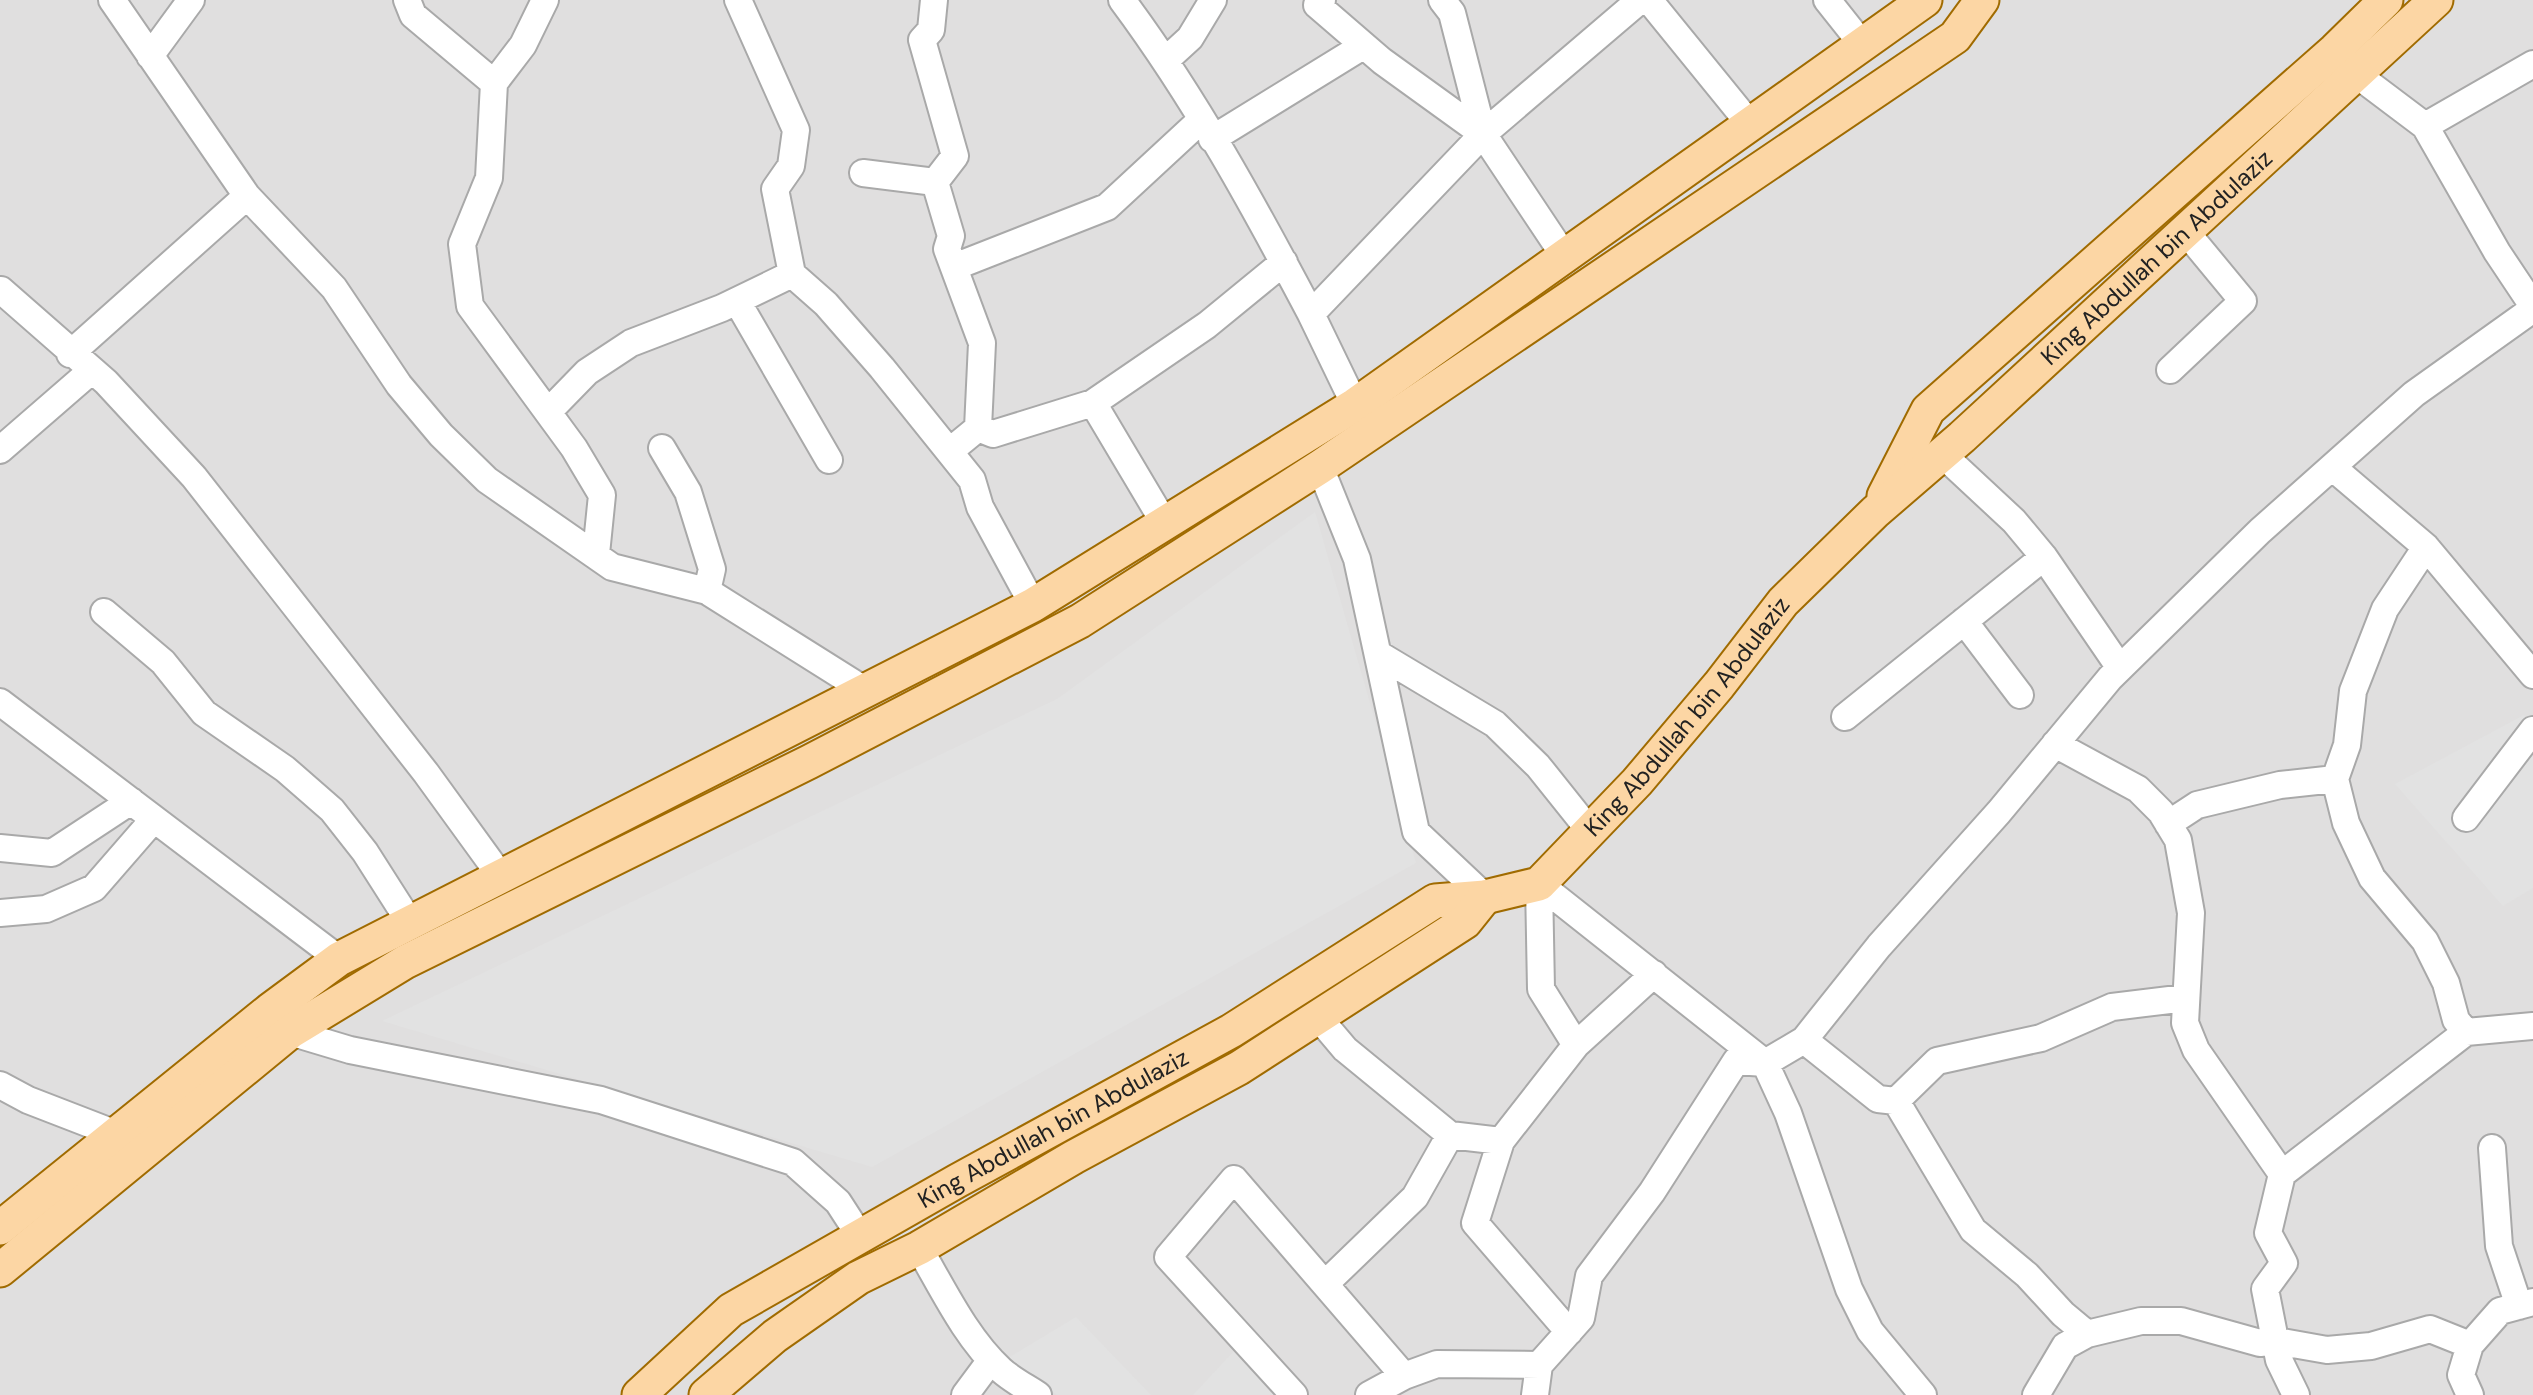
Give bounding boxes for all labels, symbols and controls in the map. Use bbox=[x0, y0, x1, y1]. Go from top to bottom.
street label: King Abdullah bin Abdulaziz bbox=[2034, 143, 2279, 372]
street label: King Abdullah bin Abdulaziz bbox=[1577, 590, 1796, 843]
street label: King Abdullah bin Abdulaziz bbox=[912, 1041, 1194, 1215]

